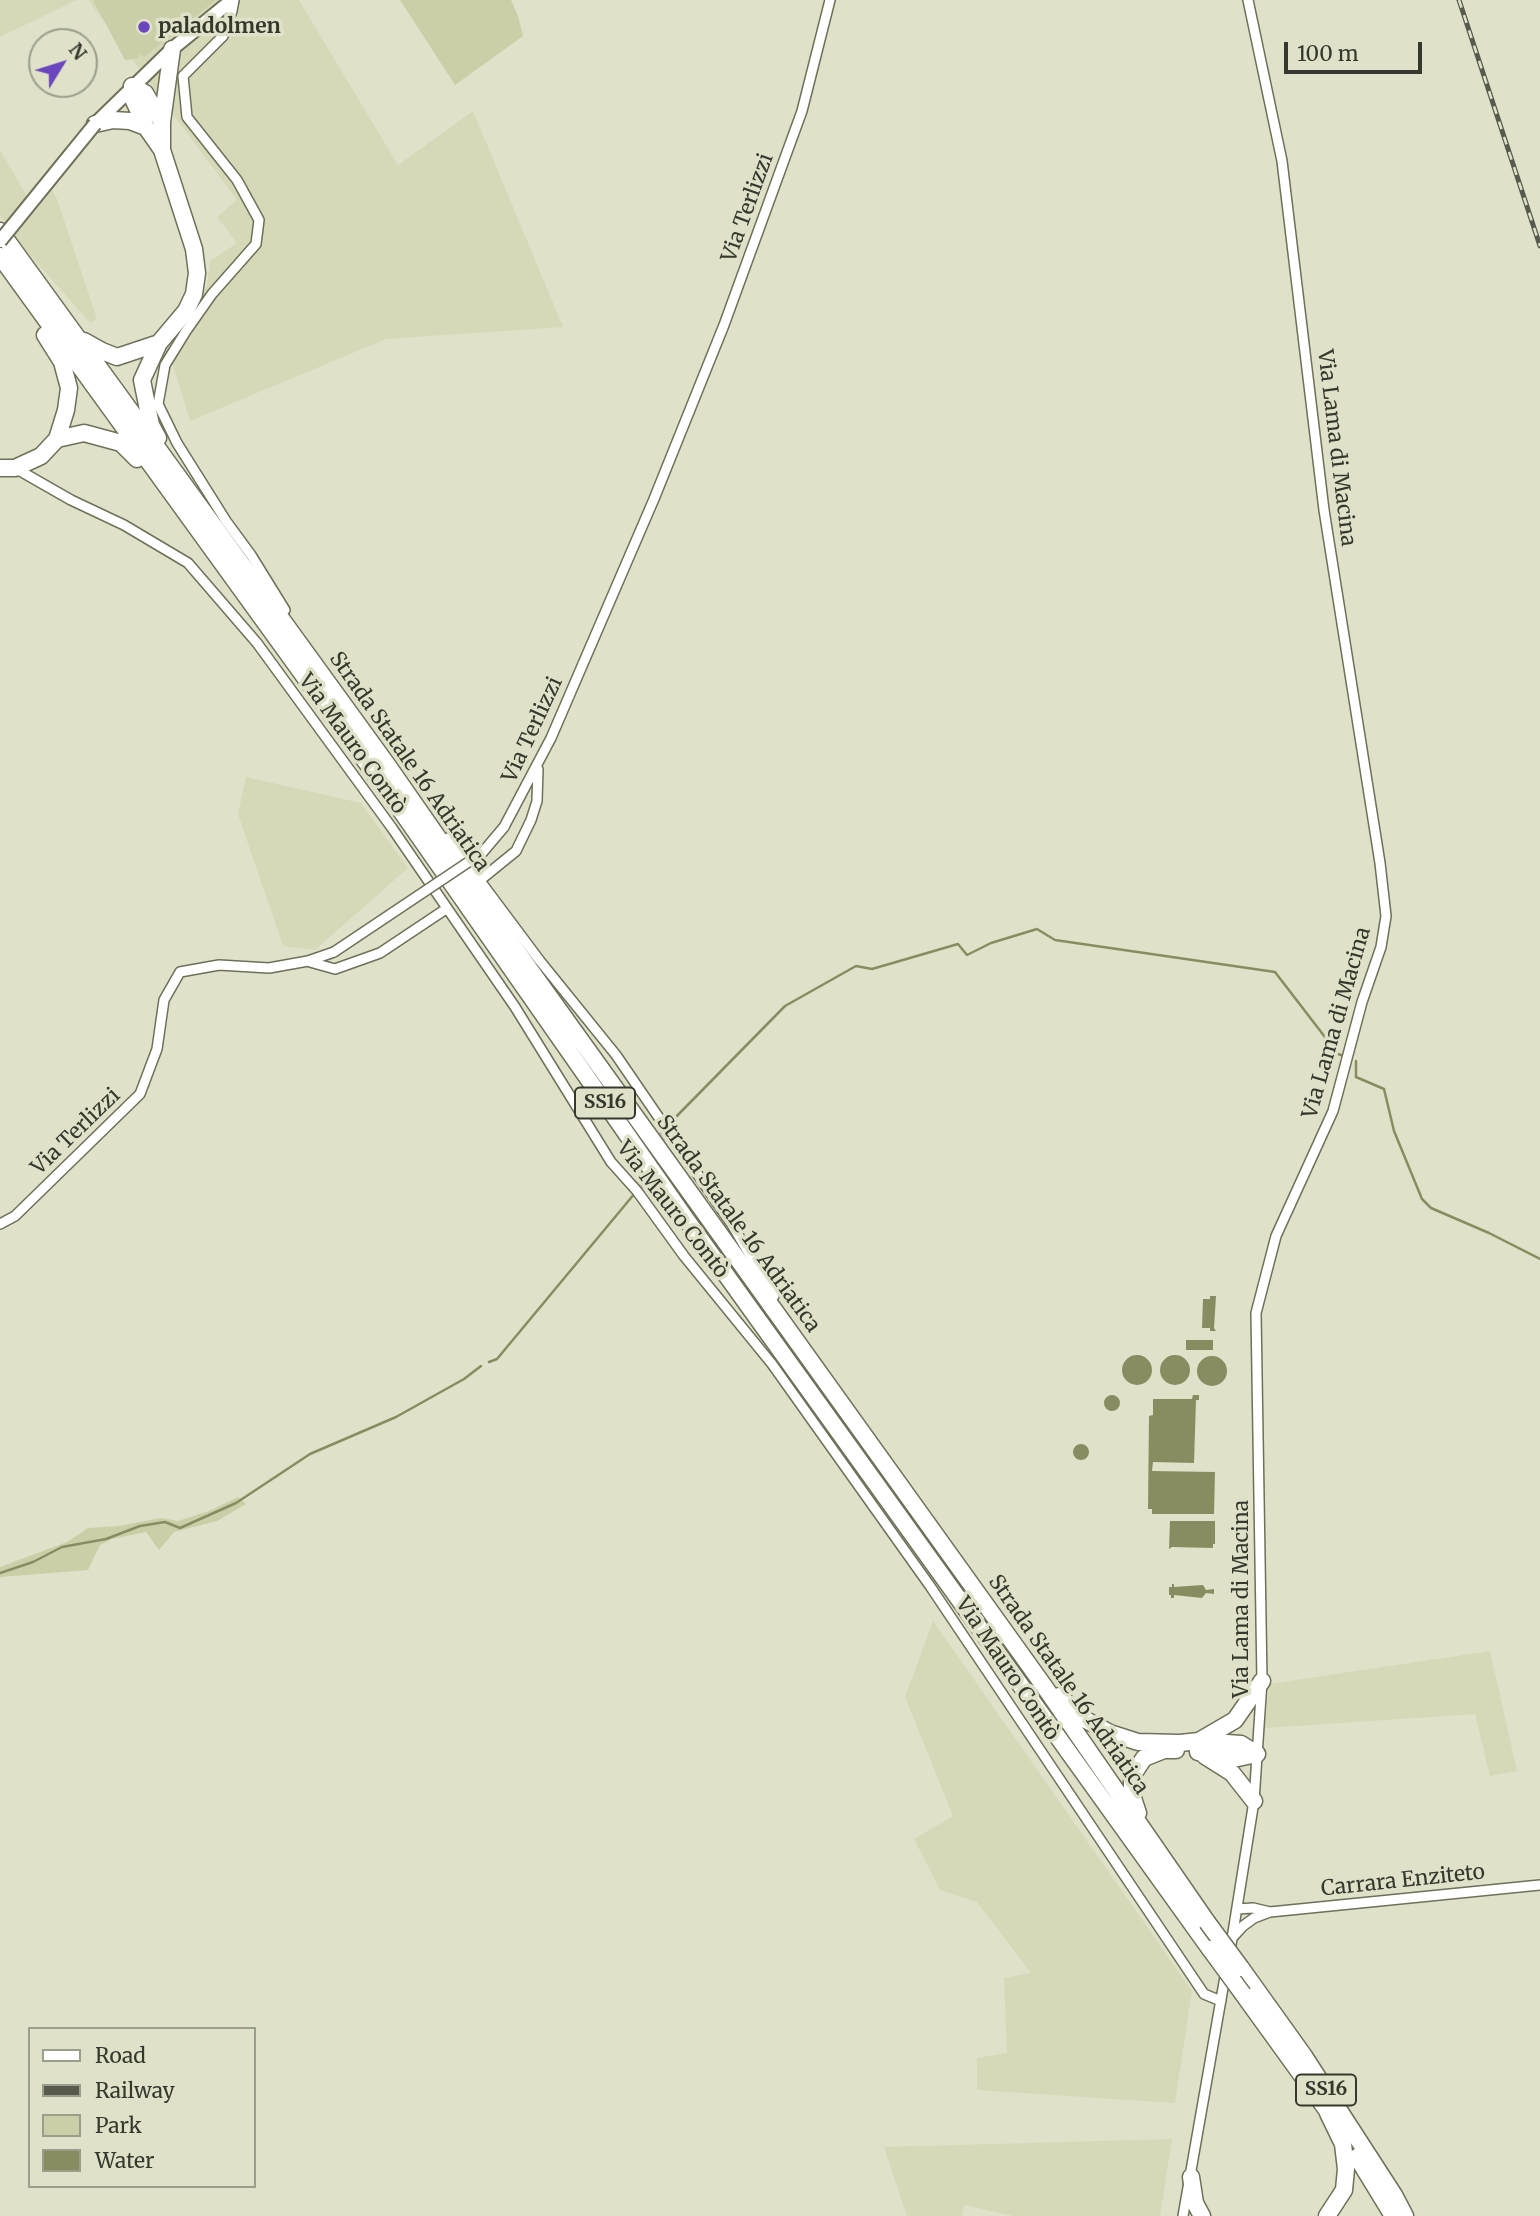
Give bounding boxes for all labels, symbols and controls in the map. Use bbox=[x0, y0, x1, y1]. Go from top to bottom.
place label: paladolmen bbox=[158, 14, 281, 40]
marker: paladolmen bbox=[136, 19, 152, 35]
north arrow bbox=[28, 28, 98, 98]
scale bar bbox=[1288, 28, 1426, 72]
text: N bbox=[64, 38, 92, 65]
text: 100 m bbox=[1297, 40, 1359, 67]
street label: Via Terlizzi bbox=[717, 150, 779, 266]
street label: Via Lama di Macina bbox=[1311, 348, 1361, 548]
street label: Strada Statale 16 Adriatica bbox=[323, 647, 495, 877]
street label: Via Mauro Contò bbox=[293, 669, 411, 819]
street label: Via Terlizzi bbox=[498, 673, 568, 787]
street label: Via Lama di Macina bbox=[1298, 924, 1376, 1122]
street label: Via Terlizzi bbox=[26, 1083, 126, 1181]
road number: SS16 bbox=[575, 1088, 635, 1119]
street label: Strada Statale 16 Adriatica bbox=[651, 1111, 825, 1337]
street label: Via Mauro Contò bbox=[611, 1136, 733, 1284]
street label: Via Lama di Macina bbox=[1229, 1500, 1255, 1698]
street label: Strada Statale 16 Adriatica bbox=[982, 1570, 1154, 1800]
street label: Via Mauro Contò bbox=[950, 1593, 1064, 1745]
street label: Carrara Enziteto bbox=[1320, 1860, 1486, 1902]
legend bbox=[28, 2027, 256, 2188]
text: Road bbox=[95, 2042, 146, 2069]
road number: SS16 bbox=[1296, 2074, 1356, 2106]
text: Railway bbox=[95, 2077, 175, 2104]
text: Park bbox=[95, 2112, 142, 2139]
text: Water bbox=[95, 2147, 154, 2174]

